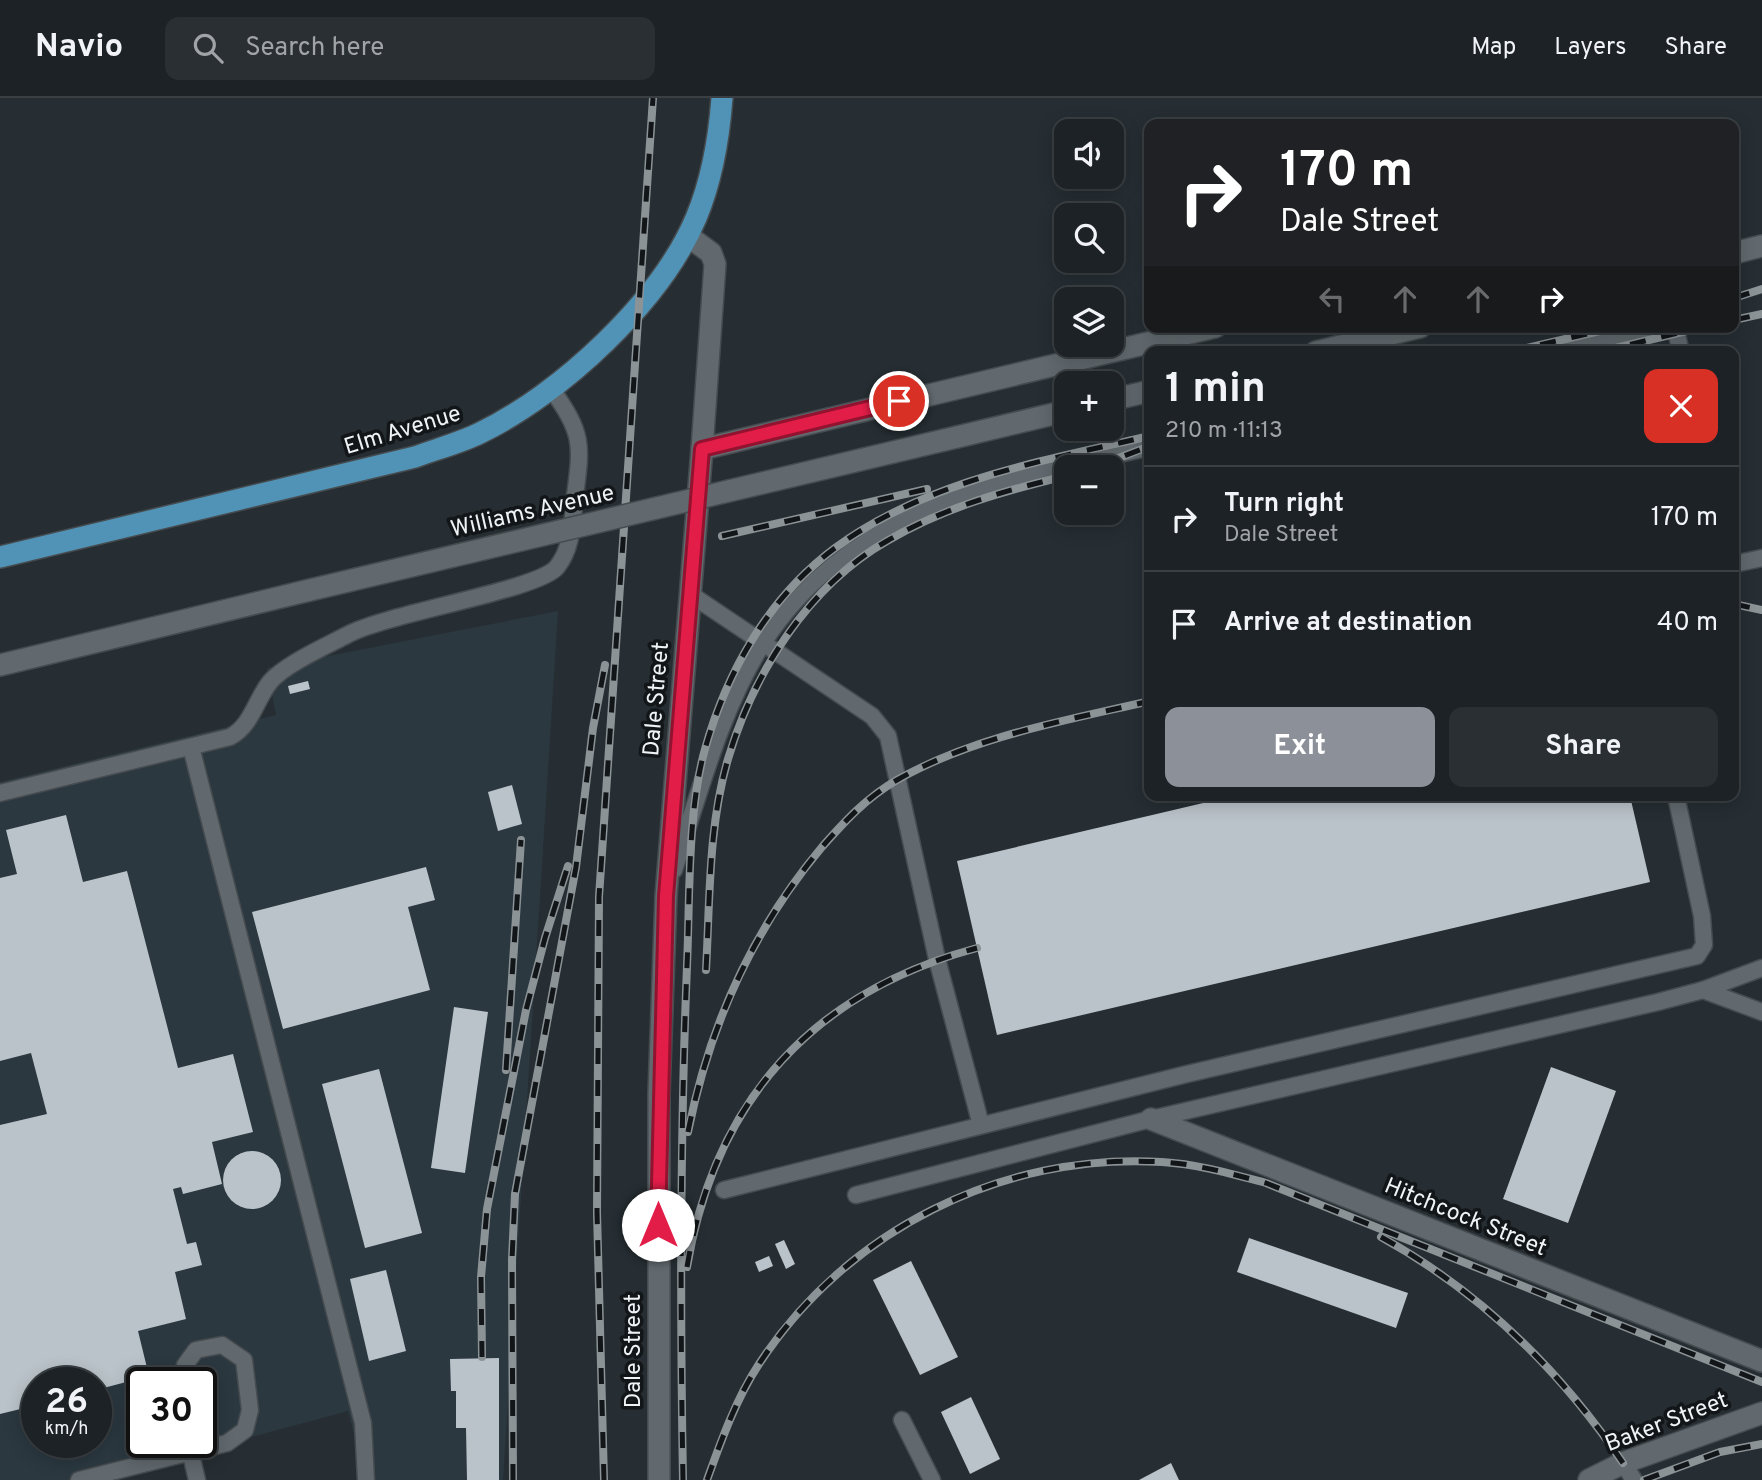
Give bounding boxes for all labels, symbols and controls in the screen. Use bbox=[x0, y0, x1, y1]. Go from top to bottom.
search box bbox=[165, 17, 655, 80]
text: Navio bbox=[35, 27, 123, 69]
icon: search bbox=[189, 29, 227, 67]
text: Search here bbox=[245, 32, 384, 65]
text: Map bbox=[1471, 33, 1516, 63]
text: Layers bbox=[1554, 33, 1626, 63]
text: Share bbox=[1664, 33, 1727, 63]
map controls bbox=[1054, 119, 1124, 525]
button: sound bbox=[1054, 119, 1124, 189]
text: 170 m bbox=[1280, 142, 1413, 204]
icon: right bbox=[1165, 147, 1256, 238]
button: search bbox=[1054, 203, 1124, 273]
text: Dale Street bbox=[1280, 203, 1439, 243]
icon: left bbox=[1313, 280, 1351, 318]
icon: ahead bbox=[1386, 280, 1424, 318]
icon: ahead bbox=[1459, 280, 1497, 318]
icon: right bbox=[1532, 280, 1570, 318]
button: layers bbox=[1054, 287, 1124, 357]
text: 1 min bbox=[1165, 364, 1266, 417]
button: close bbox=[1644, 369, 1718, 443]
pin bbox=[869, 371, 929, 431]
button: + bbox=[1054, 371, 1124, 441]
icon: arrive bbox=[880, 382, 918, 420]
street label: Elm Avenue bbox=[341, 400, 465, 463]
text: 210 m · 11:13 bbox=[1165, 417, 1283, 446]
button: − bbox=[1054, 455, 1124, 525]
street label: Williams Avenue bbox=[448, 480, 617, 545]
text: Turn right bbox=[1224, 488, 1344, 521]
icon: right bbox=[1165, 500, 1203, 538]
text: 170 m bbox=[1651, 502, 1718, 535]
text: Dale Street bbox=[1224, 521, 1339, 550]
icon: arrive bbox=[1165, 605, 1203, 643]
text: Arrive at destination bbox=[1224, 607, 1472, 640]
text: 40 m bbox=[1657, 607, 1718, 640]
street label: Dale Street bbox=[638, 641, 677, 758]
button: Exit bbox=[1165, 707, 1435, 787]
button: Share bbox=[1449, 707, 1718, 787]
street label: Hitchcock Street bbox=[1380, 1173, 1550, 1264]
position arrow bbox=[621, 1188, 695, 1262]
street label: Dale Street bbox=[620, 1294, 649, 1408]
speed limit sign: 30 bbox=[126, 1367, 217, 1458]
text: 26 bbox=[45, 1381, 88, 1425]
street label: Baker Street bbox=[1601, 1387, 1732, 1460]
text: km/h bbox=[45, 1418, 88, 1441]

